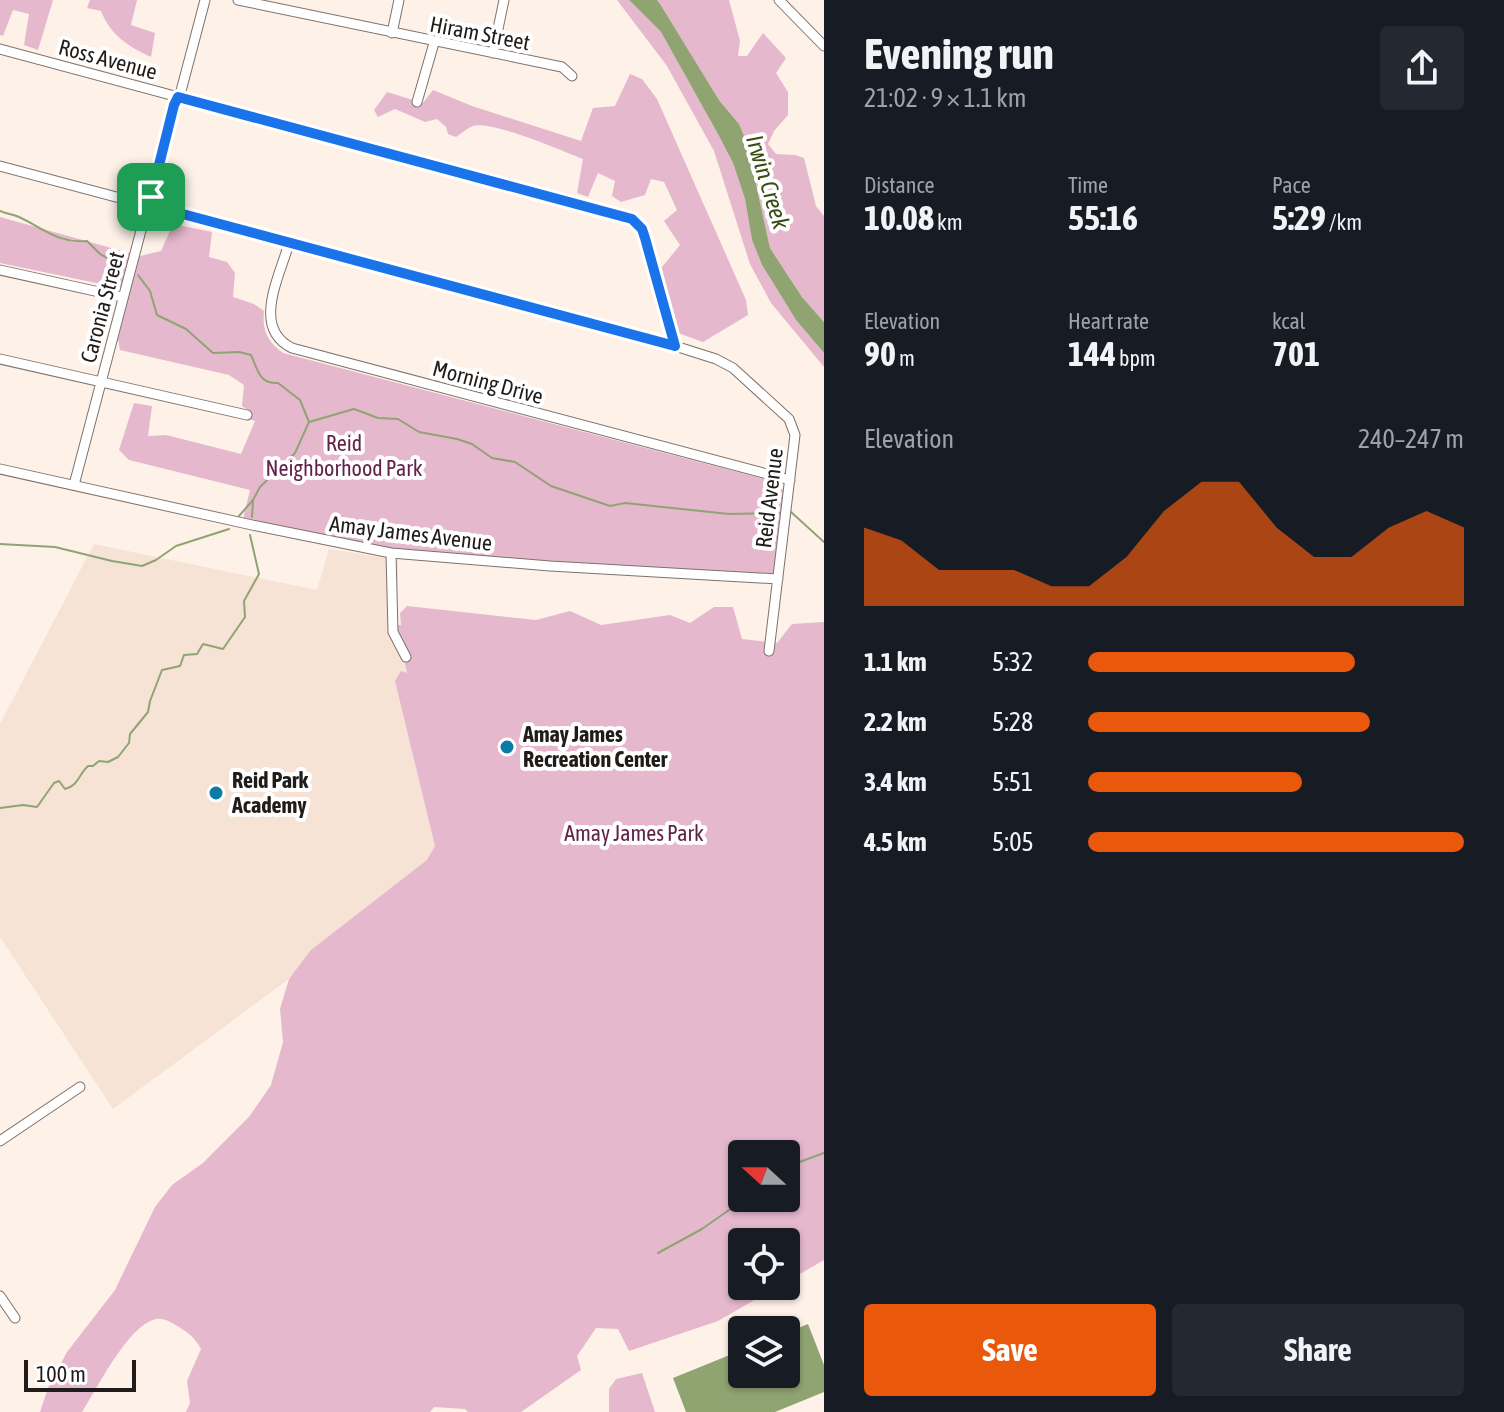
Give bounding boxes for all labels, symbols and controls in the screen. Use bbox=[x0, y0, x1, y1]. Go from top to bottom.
street label: Hiram Street bbox=[428, 11, 532, 55]
button: share bbox=[1380, 26, 1464, 110]
text: Evening run bbox=[864, 28, 1054, 78]
street label: Ross Avenue bbox=[56, 33, 160, 85]
text: 21:02 · 9 × 1.1 km bbox=[864, 83, 1026, 113]
water label: Irwin Creek bbox=[741, 132, 795, 233]
pin bbox=[117, 163, 185, 231]
text: Distance bbox=[864, 172, 935, 198]
text: Time bbox=[1068, 172, 1108, 198]
text: Pace bbox=[1272, 172, 1311, 198]
icon: arrive bbox=[129, 175, 173, 219]
text: 10.08 bbox=[864, 198, 934, 237]
text: 55:16 bbox=[1068, 198, 1138, 237]
text: 5:29 bbox=[1272, 198, 1326, 237]
text: km bbox=[934, 209, 963, 235]
text: /km bbox=[1326, 209, 1362, 235]
street label: Caronia Street bbox=[75, 248, 129, 366]
text: Elevation bbox=[864, 308, 940, 334]
text: Heart rate bbox=[1068, 308, 1149, 334]
text: kcal bbox=[1272, 308, 1305, 334]
text: 90 bbox=[864, 334, 896, 373]
text: 144 bbox=[1068, 334, 1116, 373]
text: 701 bbox=[1272, 334, 1320, 373]
text: m bbox=[896, 345, 915, 371]
text: bpm bbox=[1116, 345, 1156, 371]
street label: Morning Drive bbox=[430, 355, 546, 409]
text: Elevation bbox=[864, 424, 954, 454]
text: 240–247 m bbox=[1358, 424, 1464, 454]
park label: Reid Neighborhood Park bbox=[266, 430, 423, 481]
street label: Reid Avenue bbox=[750, 447, 788, 549]
street label: Amay James Avenue bbox=[328, 510, 494, 556]
text: 1.1 km bbox=[864, 647, 927, 677]
text: 5:32 bbox=[992, 647, 1033, 677]
text: 2.2 km bbox=[864, 707, 927, 737]
text: 5:28 bbox=[992, 707, 1033, 737]
place label: Amay James Recreation Center bbox=[522, 721, 668, 772]
marker: Amay James Recreation Center bbox=[498, 738, 516, 756]
place label: Reid Park Academy bbox=[231, 767, 309, 818]
text: 3.4 km bbox=[864, 767, 927, 797]
text: 5:51 bbox=[992, 767, 1033, 797]
marker: Reid Park Academy bbox=[207, 784, 225, 802]
park label: Amay James Park bbox=[564, 820, 704, 846]
text: 4.5 km bbox=[864, 827, 927, 857]
text: 5:05 bbox=[992, 827, 1034, 857]
north arrow bbox=[728, 1140, 800, 1212]
map controls bbox=[728, 1140, 800, 1388]
button: locate bbox=[728, 1228, 800, 1300]
button: Save bbox=[864, 1304, 1156, 1396]
button: Share bbox=[1172, 1304, 1464, 1396]
button: layers bbox=[728, 1316, 800, 1388]
scale bar bbox=[24, 1356, 136, 1392]
text: 100 m bbox=[36, 1361, 86, 1387]

